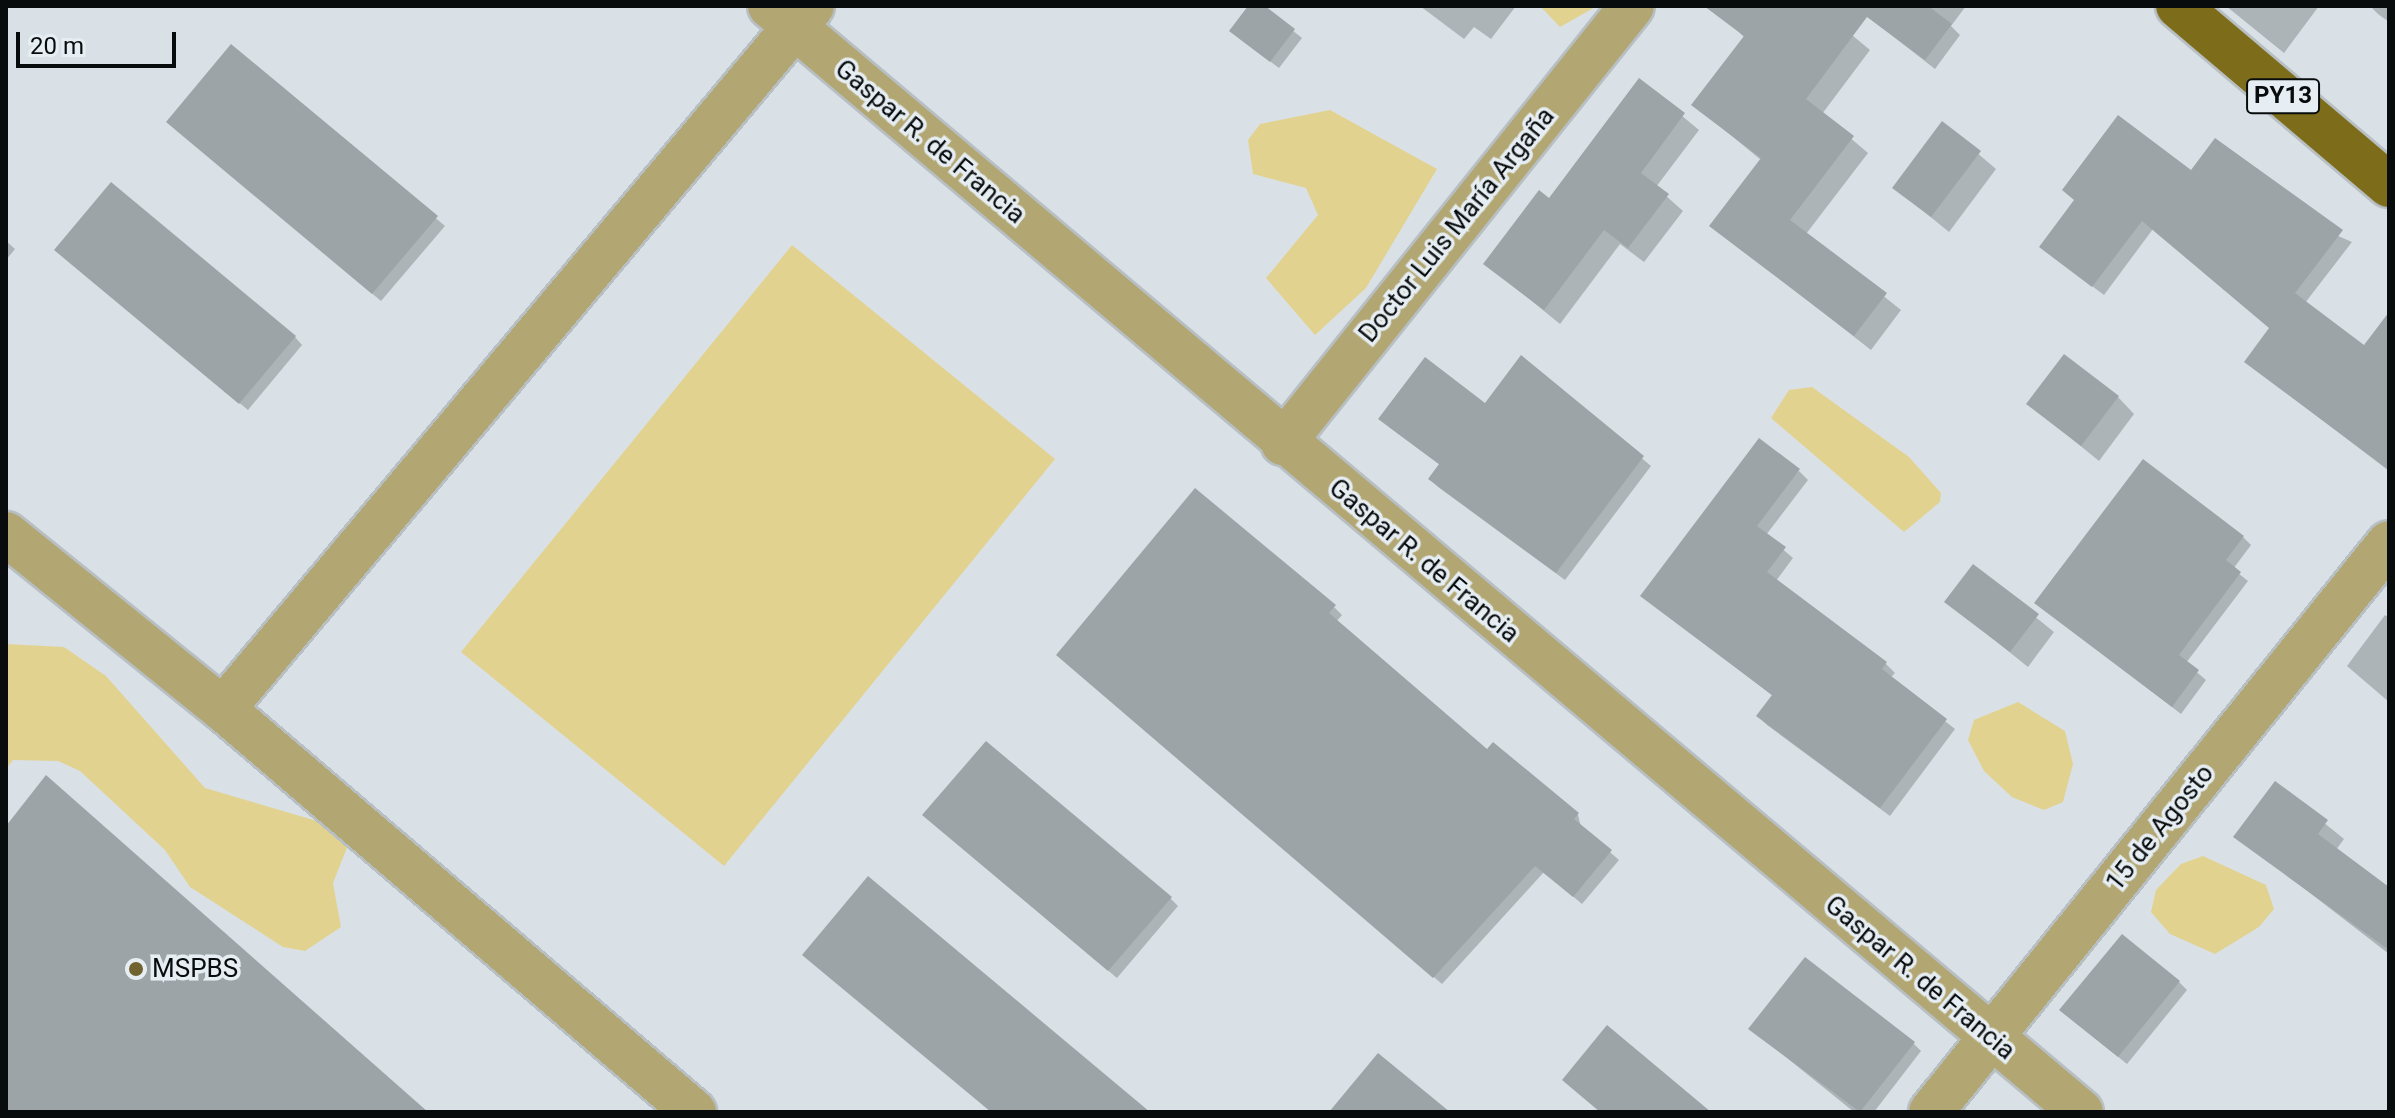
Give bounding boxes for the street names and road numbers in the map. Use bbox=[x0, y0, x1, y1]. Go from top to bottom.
street label: Gaspar R. de Francia bbox=[829, 53, 1031, 231]
road number: PY13 bbox=[2245, 76, 2321, 116]
street label: Doctor Luis María Argaña bbox=[1353, 101, 1561, 349]
street label: Gaspar R. de Francia bbox=[1323, 472, 1525, 650]
street label: 15 de Agosto bbox=[2100, 759, 2220, 897]
street label: Gaspar R. de Francia bbox=[1819, 889, 2021, 1067]

